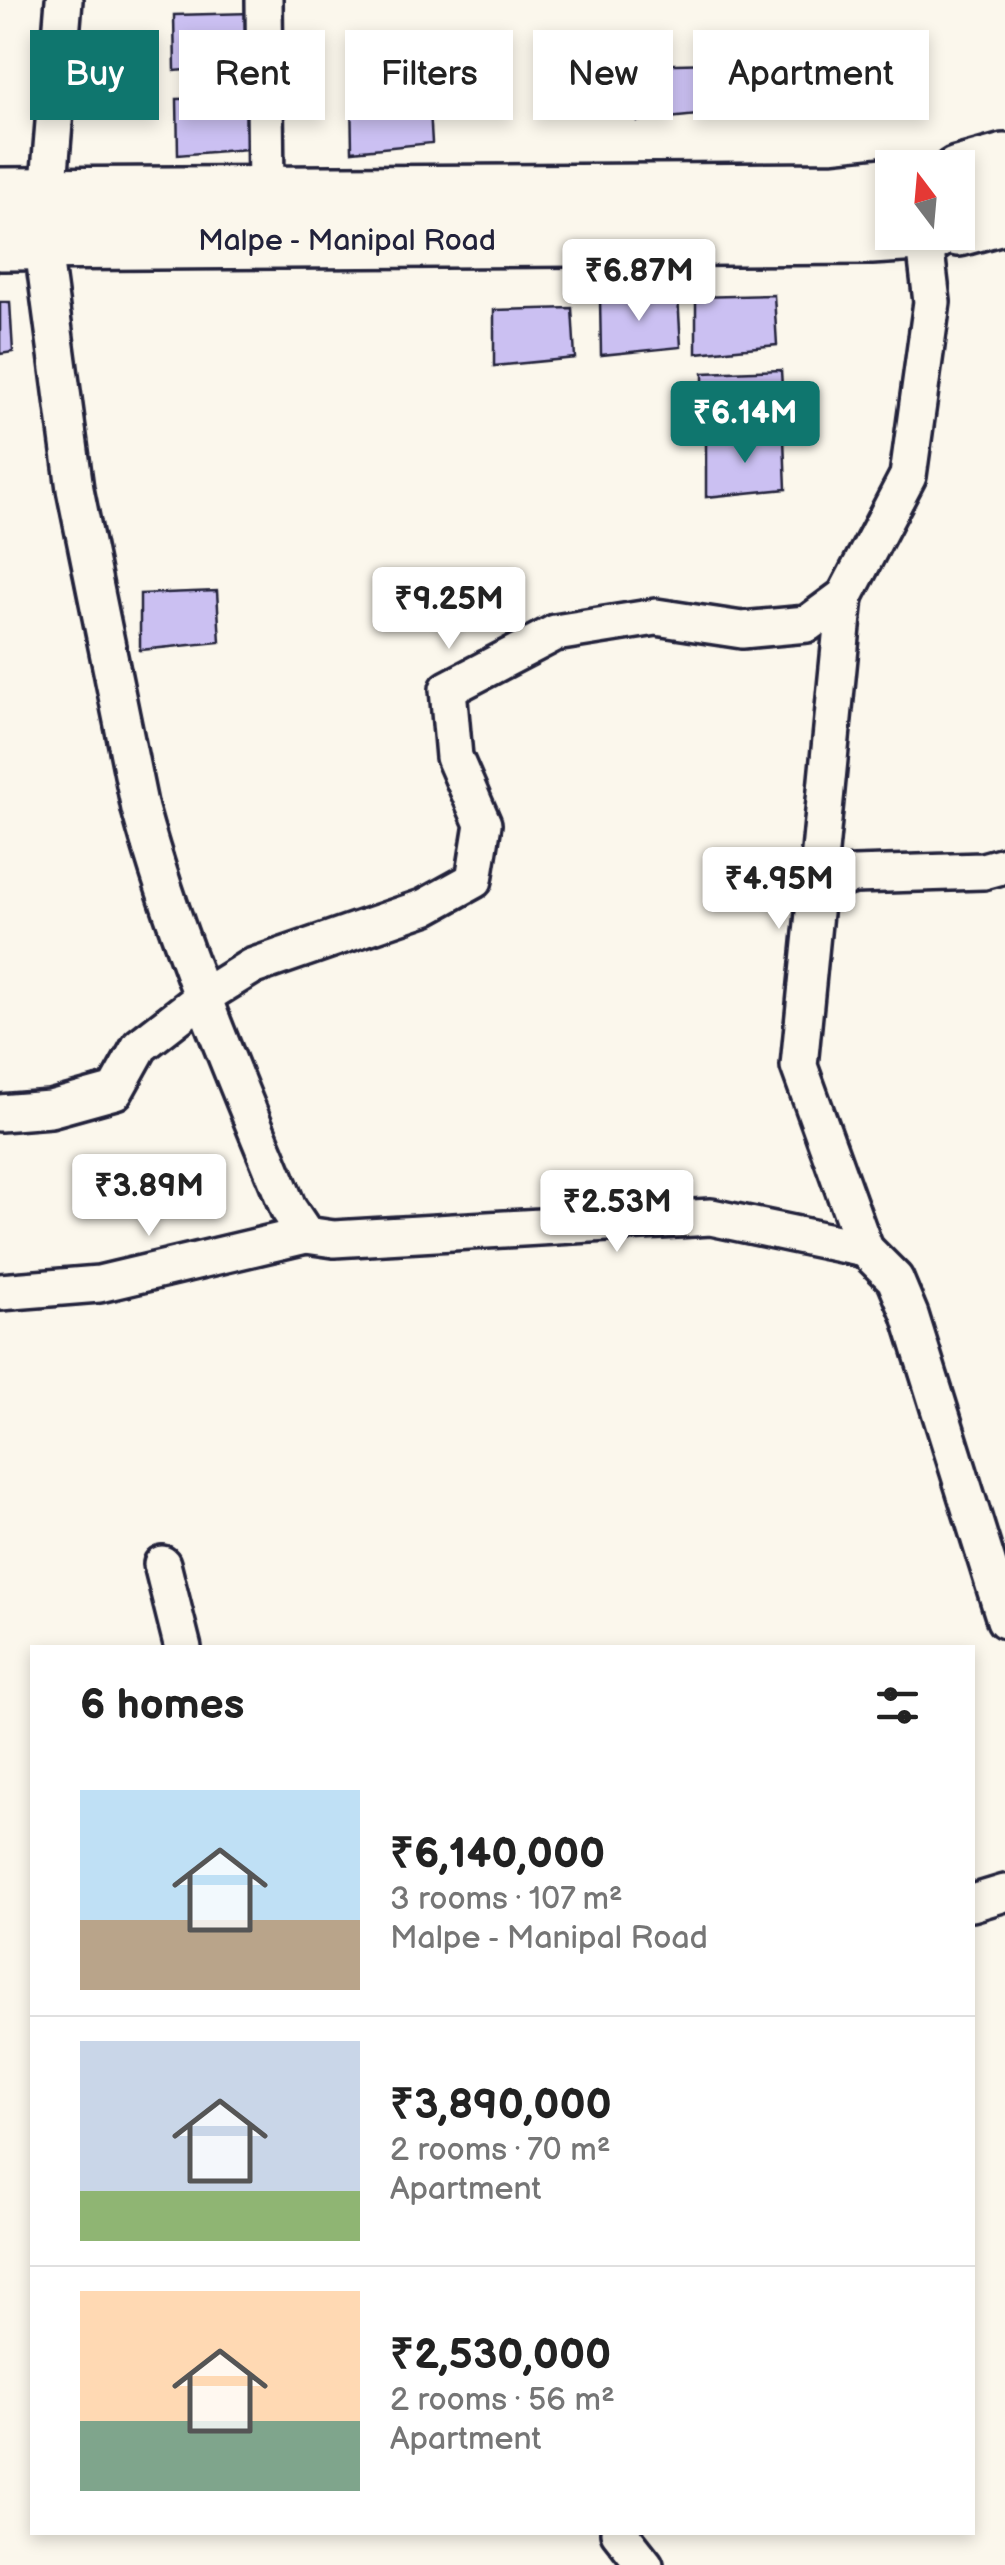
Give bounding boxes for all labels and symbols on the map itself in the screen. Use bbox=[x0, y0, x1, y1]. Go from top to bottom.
north arrow bbox=[875, 150, 975, 250]
street label: Malpe - Manipal Road bbox=[198, 223, 496, 259]
pin: ₹6.87M bbox=[558, 239, 720, 324]
pin: ₹6.14M bbox=[664, 381, 826, 466]
pin: ₹9.25M bbox=[368, 567, 530, 652]
pin: ₹4.95M bbox=[698, 847, 860, 932]
pin: ₹3.89M bbox=[68, 1154, 230, 1239]
pin: ₹2.53M bbox=[536, 1170, 698, 1255]

